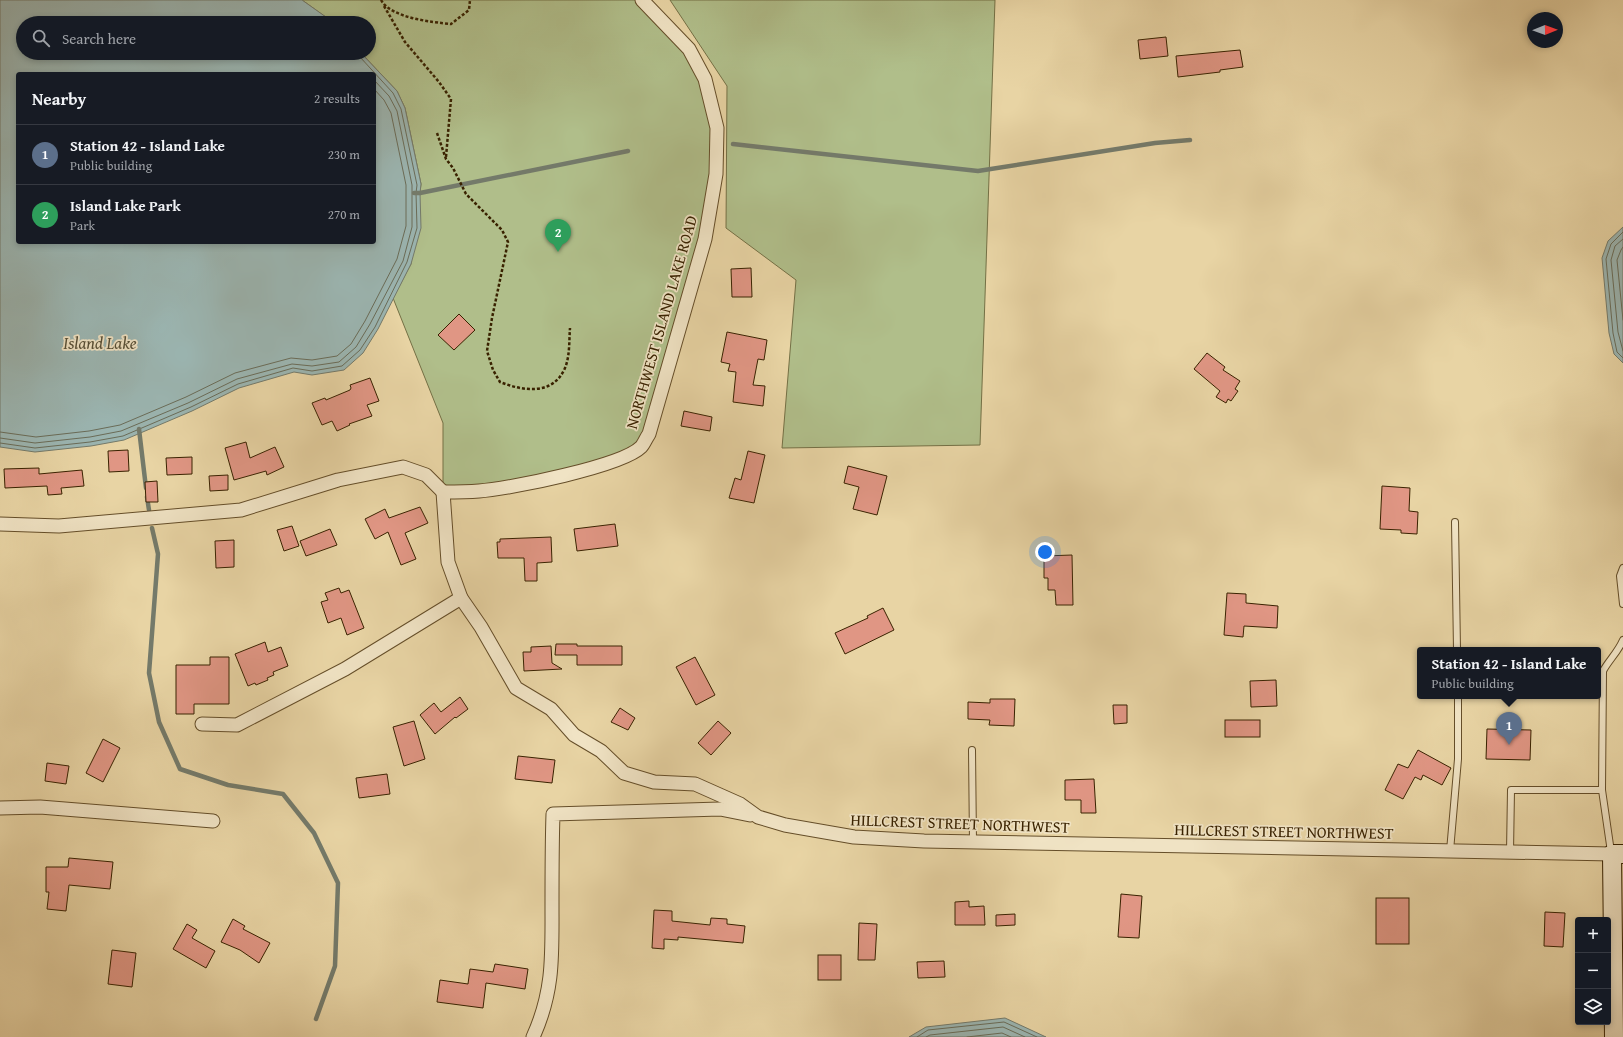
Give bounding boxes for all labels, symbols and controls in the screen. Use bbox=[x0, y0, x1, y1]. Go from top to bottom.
north arrow bbox=[1527, 12, 1563, 48]
search box bbox=[16, 16, 376, 60]
icon: search bbox=[30, 27, 52, 49]
text: Search here bbox=[62, 28, 136, 49]
text: Nearby bbox=[32, 86, 86, 111]
text: 2 results bbox=[314, 89, 360, 108]
text: Station 42 - Island Lake bbox=[70, 135, 225, 156]
text: 1 bbox=[42, 145, 48, 164]
text: 230 m bbox=[328, 145, 360, 164]
text: Public building bbox=[70, 156, 152, 175]
text: Island Lake Park bbox=[70, 195, 181, 216]
text: 2 bbox=[42, 205, 48, 224]
text: 270 m bbox=[328, 205, 360, 224]
street label: NORTHWEST ISLAND LAKE ROAD bbox=[619, 212, 703, 432]
text: Park bbox=[70, 216, 95, 235]
pin: 2 bbox=[545, 219, 571, 252]
water label: Island Lake bbox=[63, 330, 137, 355]
your location bbox=[1035, 542, 1055, 562]
popup bbox=[1417, 647, 1601, 699]
text: Station 42 - Island Lake bbox=[1432, 653, 1586, 674]
text: Public building bbox=[1432, 674, 1514, 693]
pin: 1 bbox=[1496, 712, 1522, 745]
street label: HILLCREST STREET NORTHWEST bbox=[850, 807, 1070, 839]
street label: HILLCREST STREET NORTHWEST bbox=[1174, 817, 1394, 845]
map controls bbox=[1575, 917, 1611, 1025]
button: + bbox=[1575, 917, 1611, 953]
button: − bbox=[1575, 953, 1611, 989]
button: layers bbox=[1575, 989, 1611, 1025]

